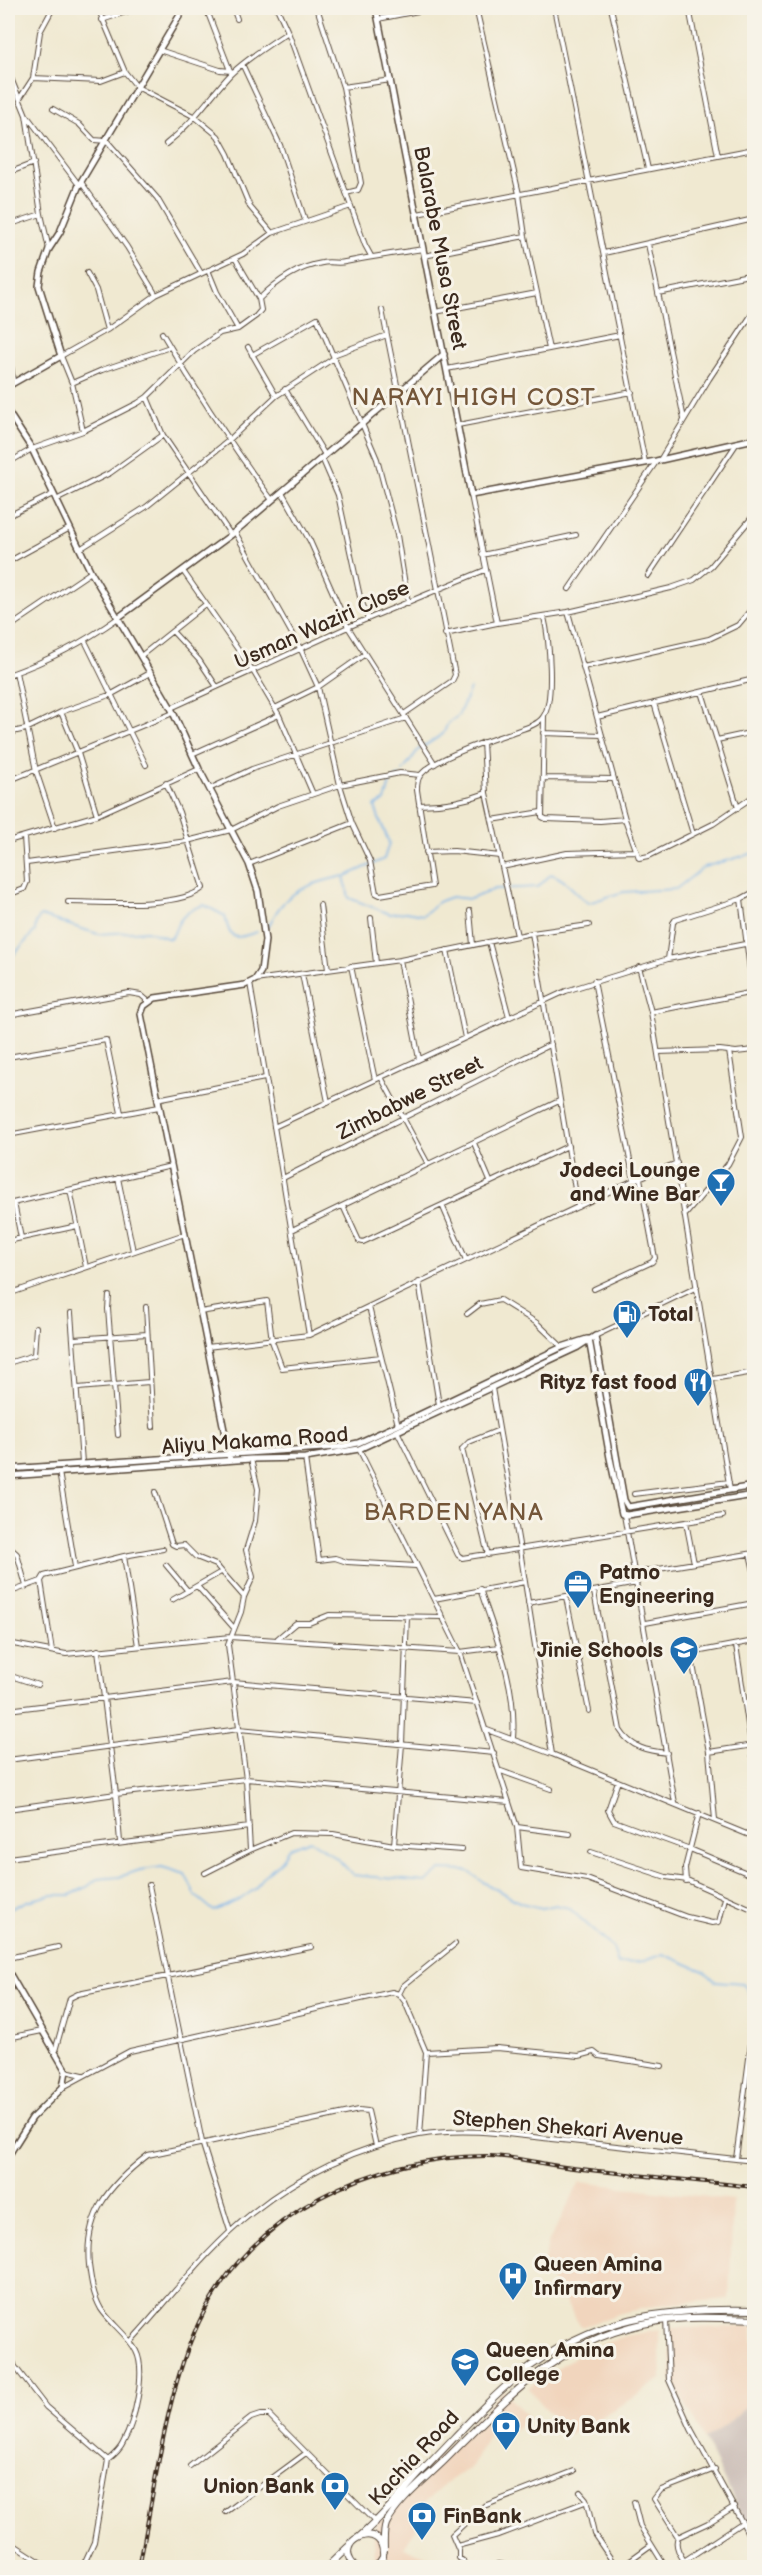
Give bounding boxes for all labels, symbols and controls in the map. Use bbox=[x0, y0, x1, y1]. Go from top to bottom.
street label: Balarabe Musa Street bbox=[408, 144, 472, 352]
district label: NARAYI HIGH COST bbox=[352, 383, 596, 412]
street label: Usman Waziri Close bbox=[231, 575, 413, 675]
street label: Zimbabwe Street bbox=[332, 1050, 487, 1146]
place label: Jodeci Lounge and Wine Bar bbox=[560, 1158, 701, 1207]
bar icon: Jodeci Lounge and Wine Bar bbox=[705, 1166, 737, 1208]
fuel station icon: Total bbox=[611, 1298, 643, 1340]
place label: Total bbox=[648, 1302, 694, 1327]
restaurant icon: Rityz fast food bbox=[682, 1366, 714, 1408]
place label: Rityz fast food bbox=[539, 1370, 677, 1395]
street label: Aliyu Makama Road bbox=[161, 1422, 349, 1460]
district label: BARDEN YANA bbox=[364, 1498, 544, 1527]
place label: Patmo Engineering bbox=[599, 1560, 714, 1609]
office icon: Patmo Engineering bbox=[562, 1568, 594, 1610]
school or university icon: Jinie Schools bbox=[668, 1634, 700, 1676]
place label: Jinie Schools bbox=[537, 1638, 663, 1663]
street label: Stephen Shekari Avenue bbox=[452, 2105, 684, 2151]
place label: Queen Amina Infirmary bbox=[534, 2252, 663, 2301]
hospital icon: Queen Amina Infirmary bbox=[497, 2260, 529, 2302]
place label: Queen Amina College bbox=[486, 2338, 615, 2387]
school or university icon: Queen Amina College bbox=[449, 2346, 481, 2388]
street label: Kachia Road bbox=[364, 2405, 464, 2511]
bank icon: Unity Bank bbox=[490, 2410, 522, 2452]
place label: Unity Bank bbox=[527, 2414, 630, 2439]
bank icon: Union Bank bbox=[319, 2470, 351, 2512]
place label: Union Bank bbox=[203, 2474, 314, 2499]
bank icon: FinBank bbox=[406, 2500, 438, 2542]
place label: FinBank bbox=[443, 2504, 521, 2529]

